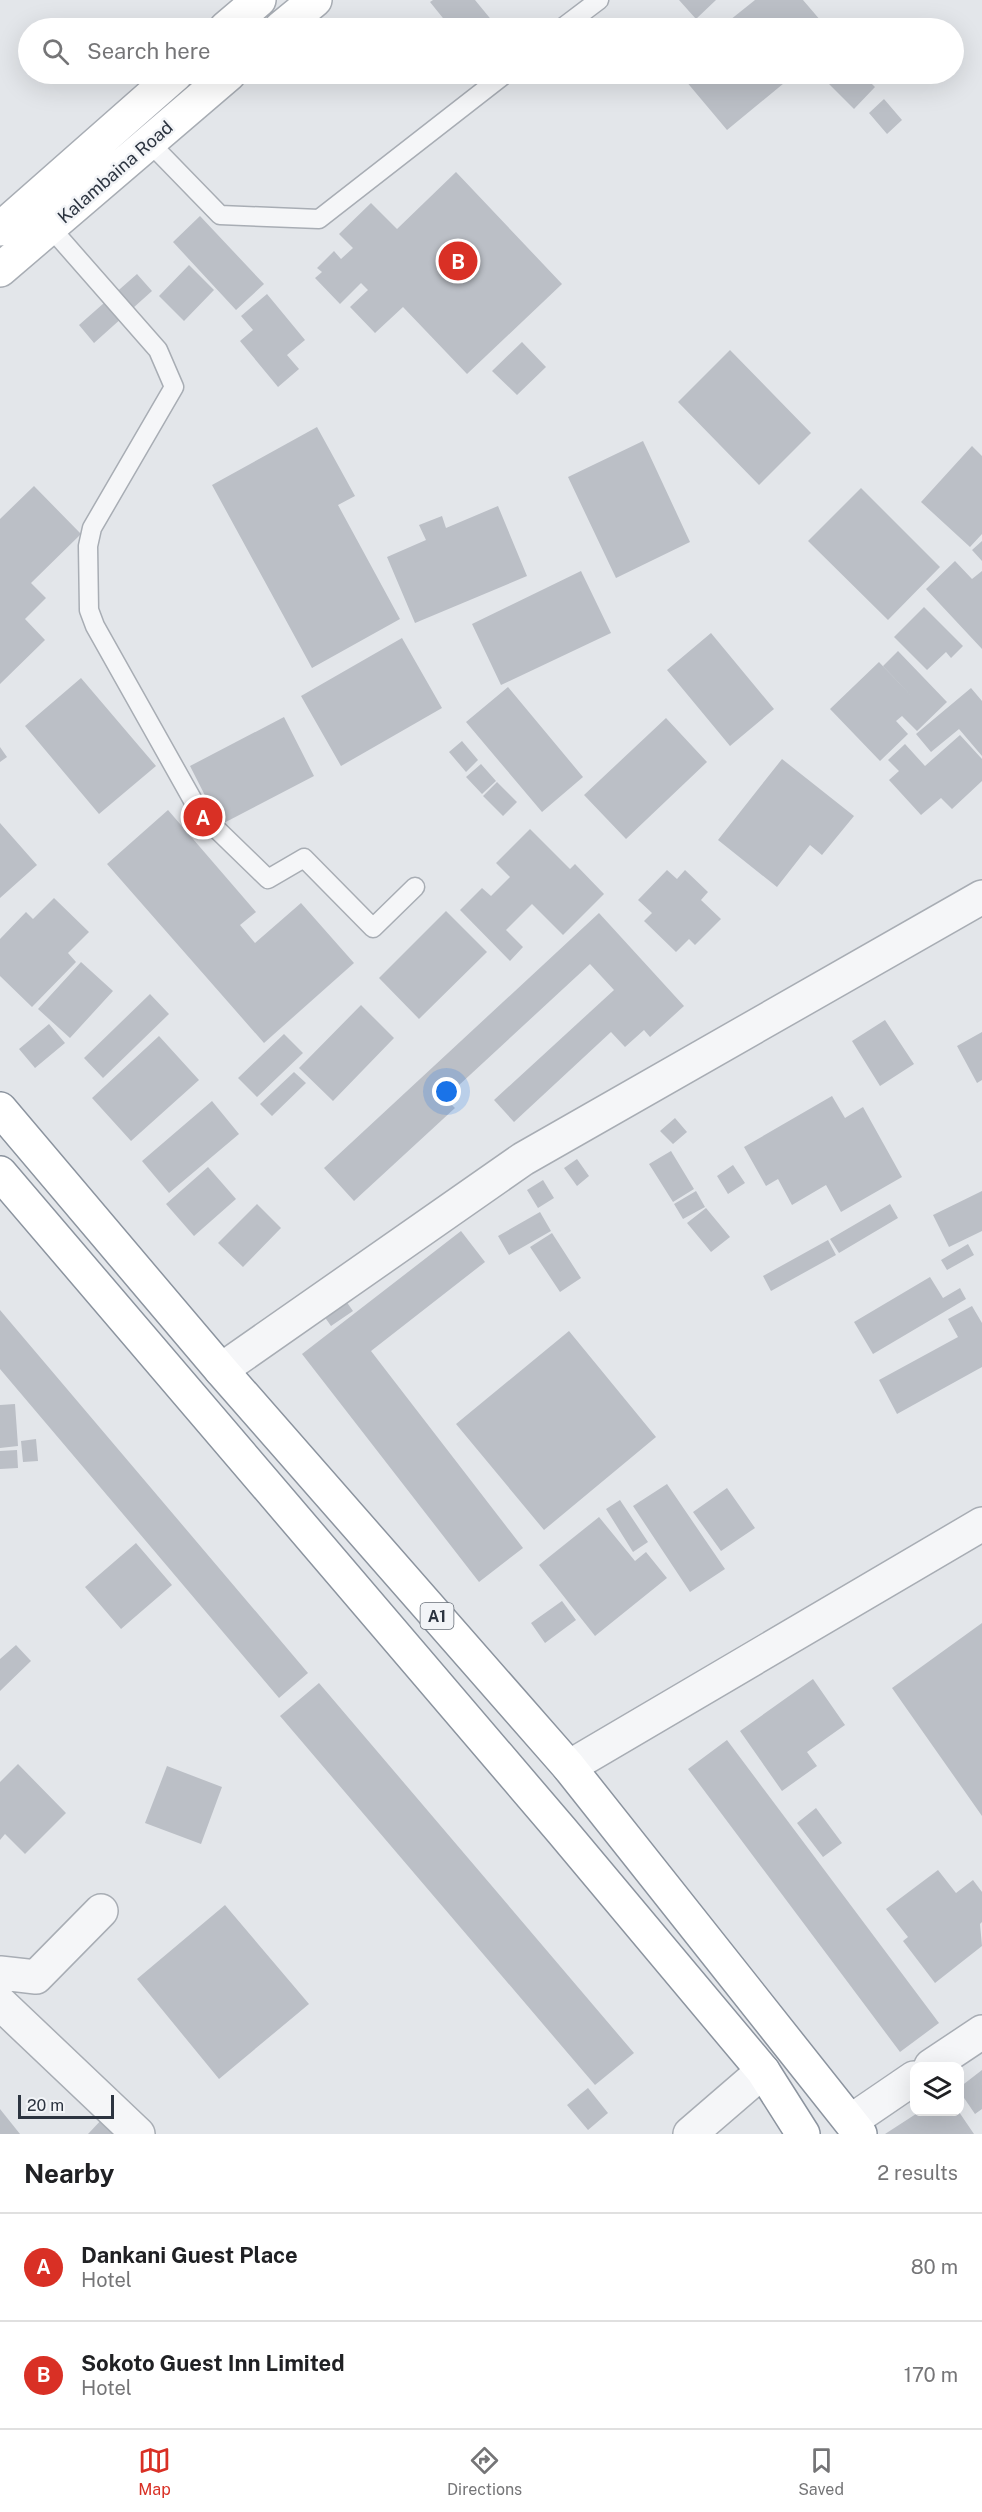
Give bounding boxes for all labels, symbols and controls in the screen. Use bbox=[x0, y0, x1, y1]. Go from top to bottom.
search box bbox=[18, 18, 964, 84]
icon: search bbox=[39, 35, 72, 68]
text: Search here bbox=[87, 38, 211, 64]
street label: Kalambaina Road bbox=[53, 116, 177, 228]
pin: B bbox=[438, 238, 478, 284]
pin: A bbox=[184, 794, 222, 840]
your location bbox=[432, 1077, 461, 1106]
road number: A1 bbox=[420, 1603, 454, 1629]
map controls bbox=[910, 2062, 964, 2116]
button: layers bbox=[910, 2062, 964, 2116]
scale bar bbox=[18, 2092, 114, 2120]
text: 20 m bbox=[27, 2096, 64, 2115]
text: Nearby bbox=[24, 2158, 114, 2189]
text: 2 results bbox=[877, 2161, 958, 2185]
text: Dankani Guest Place bbox=[81, 2242, 298, 2268]
text: A bbox=[36, 2255, 51, 2279]
text: 80 m bbox=[911, 2255, 958, 2279]
text: Hotel bbox=[81, 2268, 132, 2292]
text: Sokoto Guest Inn Limited bbox=[81, 2350, 345, 2376]
text: B bbox=[37, 2363, 50, 2387]
text: 170 m bbox=[904, 2363, 958, 2387]
text: Hotel bbox=[81, 2376, 132, 2400]
tab: Map bbox=[138, 2444, 171, 2499]
tab: Directions bbox=[447, 2444, 522, 2499]
tab: Saved bbox=[798, 2444, 844, 2499]

